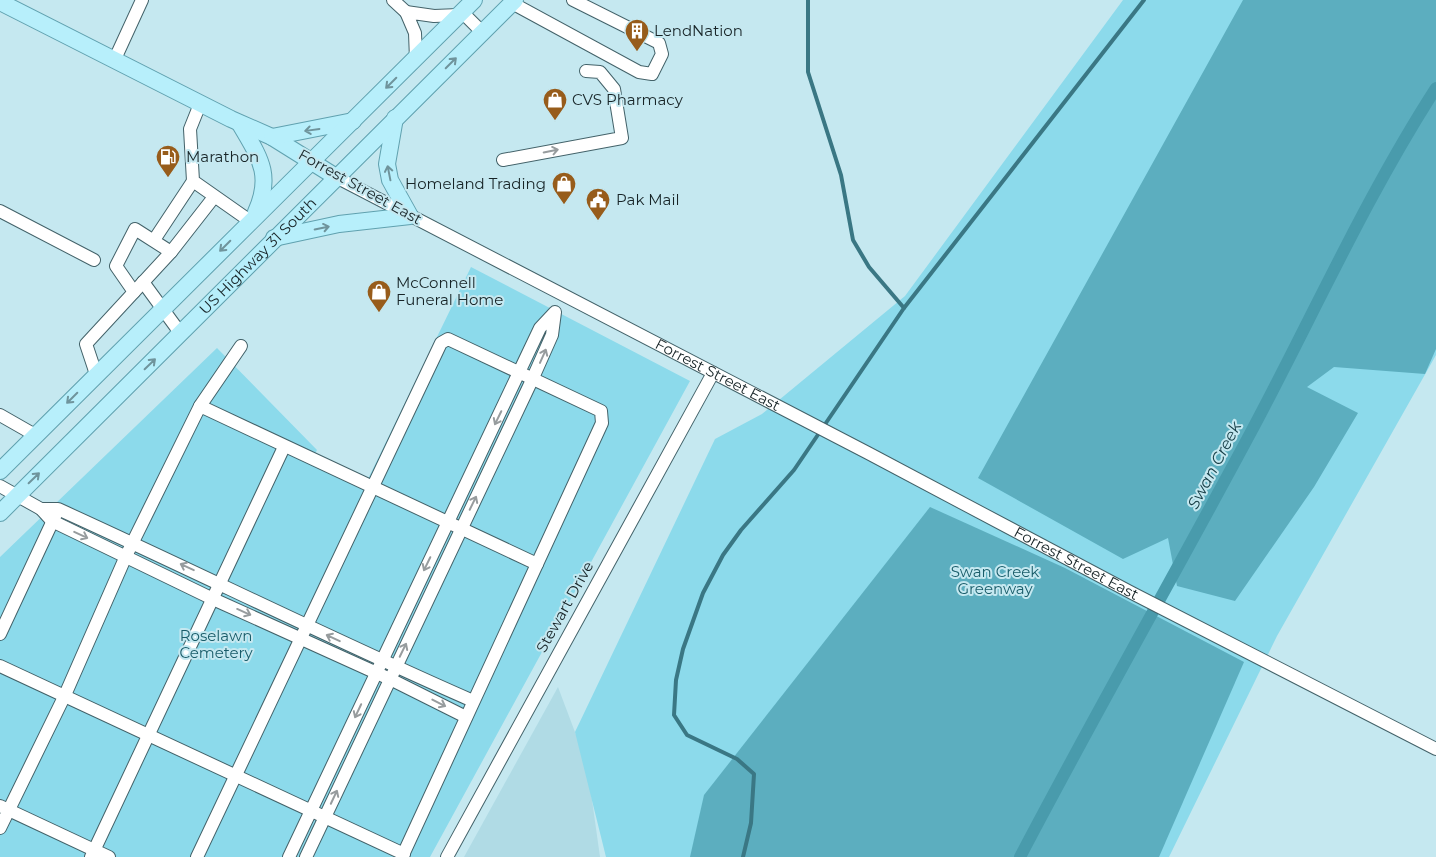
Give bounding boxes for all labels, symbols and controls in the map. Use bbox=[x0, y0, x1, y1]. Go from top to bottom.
building icon: LendNation bbox=[624, 18, 650, 52]
place label: LendNation bbox=[654, 21, 743, 40]
one-way arrow bbox=[445, 57, 457, 69]
one-way arrow bbox=[385, 77, 397, 90]
shop icon: CVS Pharmacy bbox=[542, 87, 568, 121]
place label: CVS Pharmacy bbox=[572, 90, 684, 109]
one-way arrow bbox=[305, 125, 321, 135]
fuel station icon: Marathon bbox=[155, 144, 181, 178]
street label: Forrest Street East bbox=[295, 145, 425, 228]
one-way arrow bbox=[542, 146, 558, 156]
place label: Marathon bbox=[186, 147, 259, 166]
one-way arrow bbox=[384, 165, 393, 181]
shop icon: Homeland Trading bbox=[551, 171, 577, 205]
place label: Homeland Trading bbox=[405, 174, 546, 193]
public building icon: Pak Mail bbox=[585, 187, 611, 221]
place label: Pak Mail bbox=[616, 190, 680, 209]
street label: US Highway 31 South bbox=[195, 193, 320, 318]
one-way arrow bbox=[314, 222, 330, 232]
one-way arrow bbox=[219, 240, 231, 253]
place label: McConnell Funeral Home bbox=[396, 273, 503, 309]
shop icon: McConnell Funeral Home bbox=[366, 279, 392, 313]
street label: Forrest Street East bbox=[652, 334, 784, 415]
one-way arrow bbox=[538, 349, 548, 364]
one-way arrow bbox=[144, 358, 157, 370]
one-way arrow bbox=[66, 392, 79, 404]
one-way arrow bbox=[492, 410, 502, 425]
water label: Swan Creek bbox=[1184, 417, 1246, 512]
one-way arrow bbox=[28, 472, 41, 484]
one-way arrow bbox=[469, 496, 479, 511]
street label: Forrest Street East bbox=[1011, 522, 1142, 604]
one-way arrow bbox=[73, 531, 88, 540]
one-way arrow bbox=[422, 556, 432, 571]
street label: Stewart Drive bbox=[532, 558, 597, 656]
one-way arrow bbox=[180, 562, 195, 572]
park label: Swan Creek Greenway bbox=[951, 562, 1039, 598]
one-way arrow bbox=[236, 608, 251, 618]
park label: Roselawn Cemetery bbox=[179, 626, 253, 662]
one-way arrow bbox=[326, 633, 341, 642]
one-way arrow bbox=[399, 643, 409, 658]
one-way arrow bbox=[431, 699, 446, 708]
one-way arrow bbox=[352, 703, 362, 718]
one-way arrow bbox=[330, 790, 340, 805]

